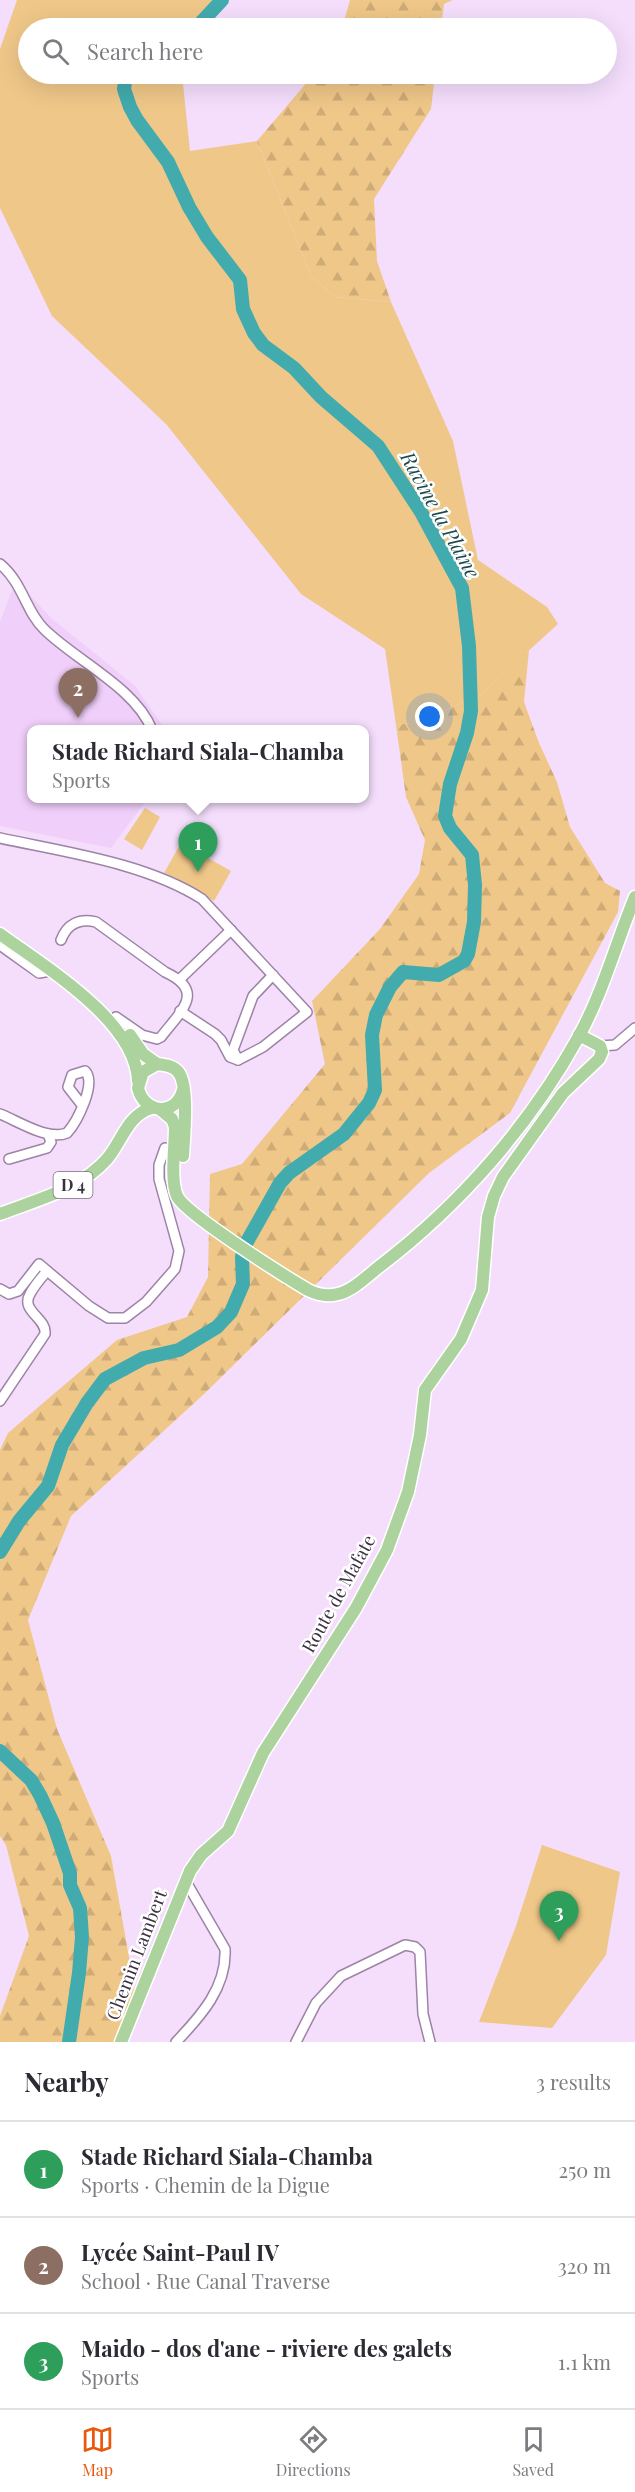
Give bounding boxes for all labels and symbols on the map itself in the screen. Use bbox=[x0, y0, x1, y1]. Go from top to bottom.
water label: Ravine la Plaine bbox=[395, 445, 487, 583]
pin: 2 bbox=[58, 668, 98, 718]
your location bbox=[415, 702, 444, 731]
pin: 1 bbox=[178, 822, 218, 872]
road number: D 4 bbox=[54, 1172, 92, 1198]
street label: Route de Mafate bbox=[296, 1530, 380, 1657]
street label: Chemin Lambert bbox=[100, 1885, 172, 2023]
pin: 3 bbox=[540, 1892, 578, 1941]

